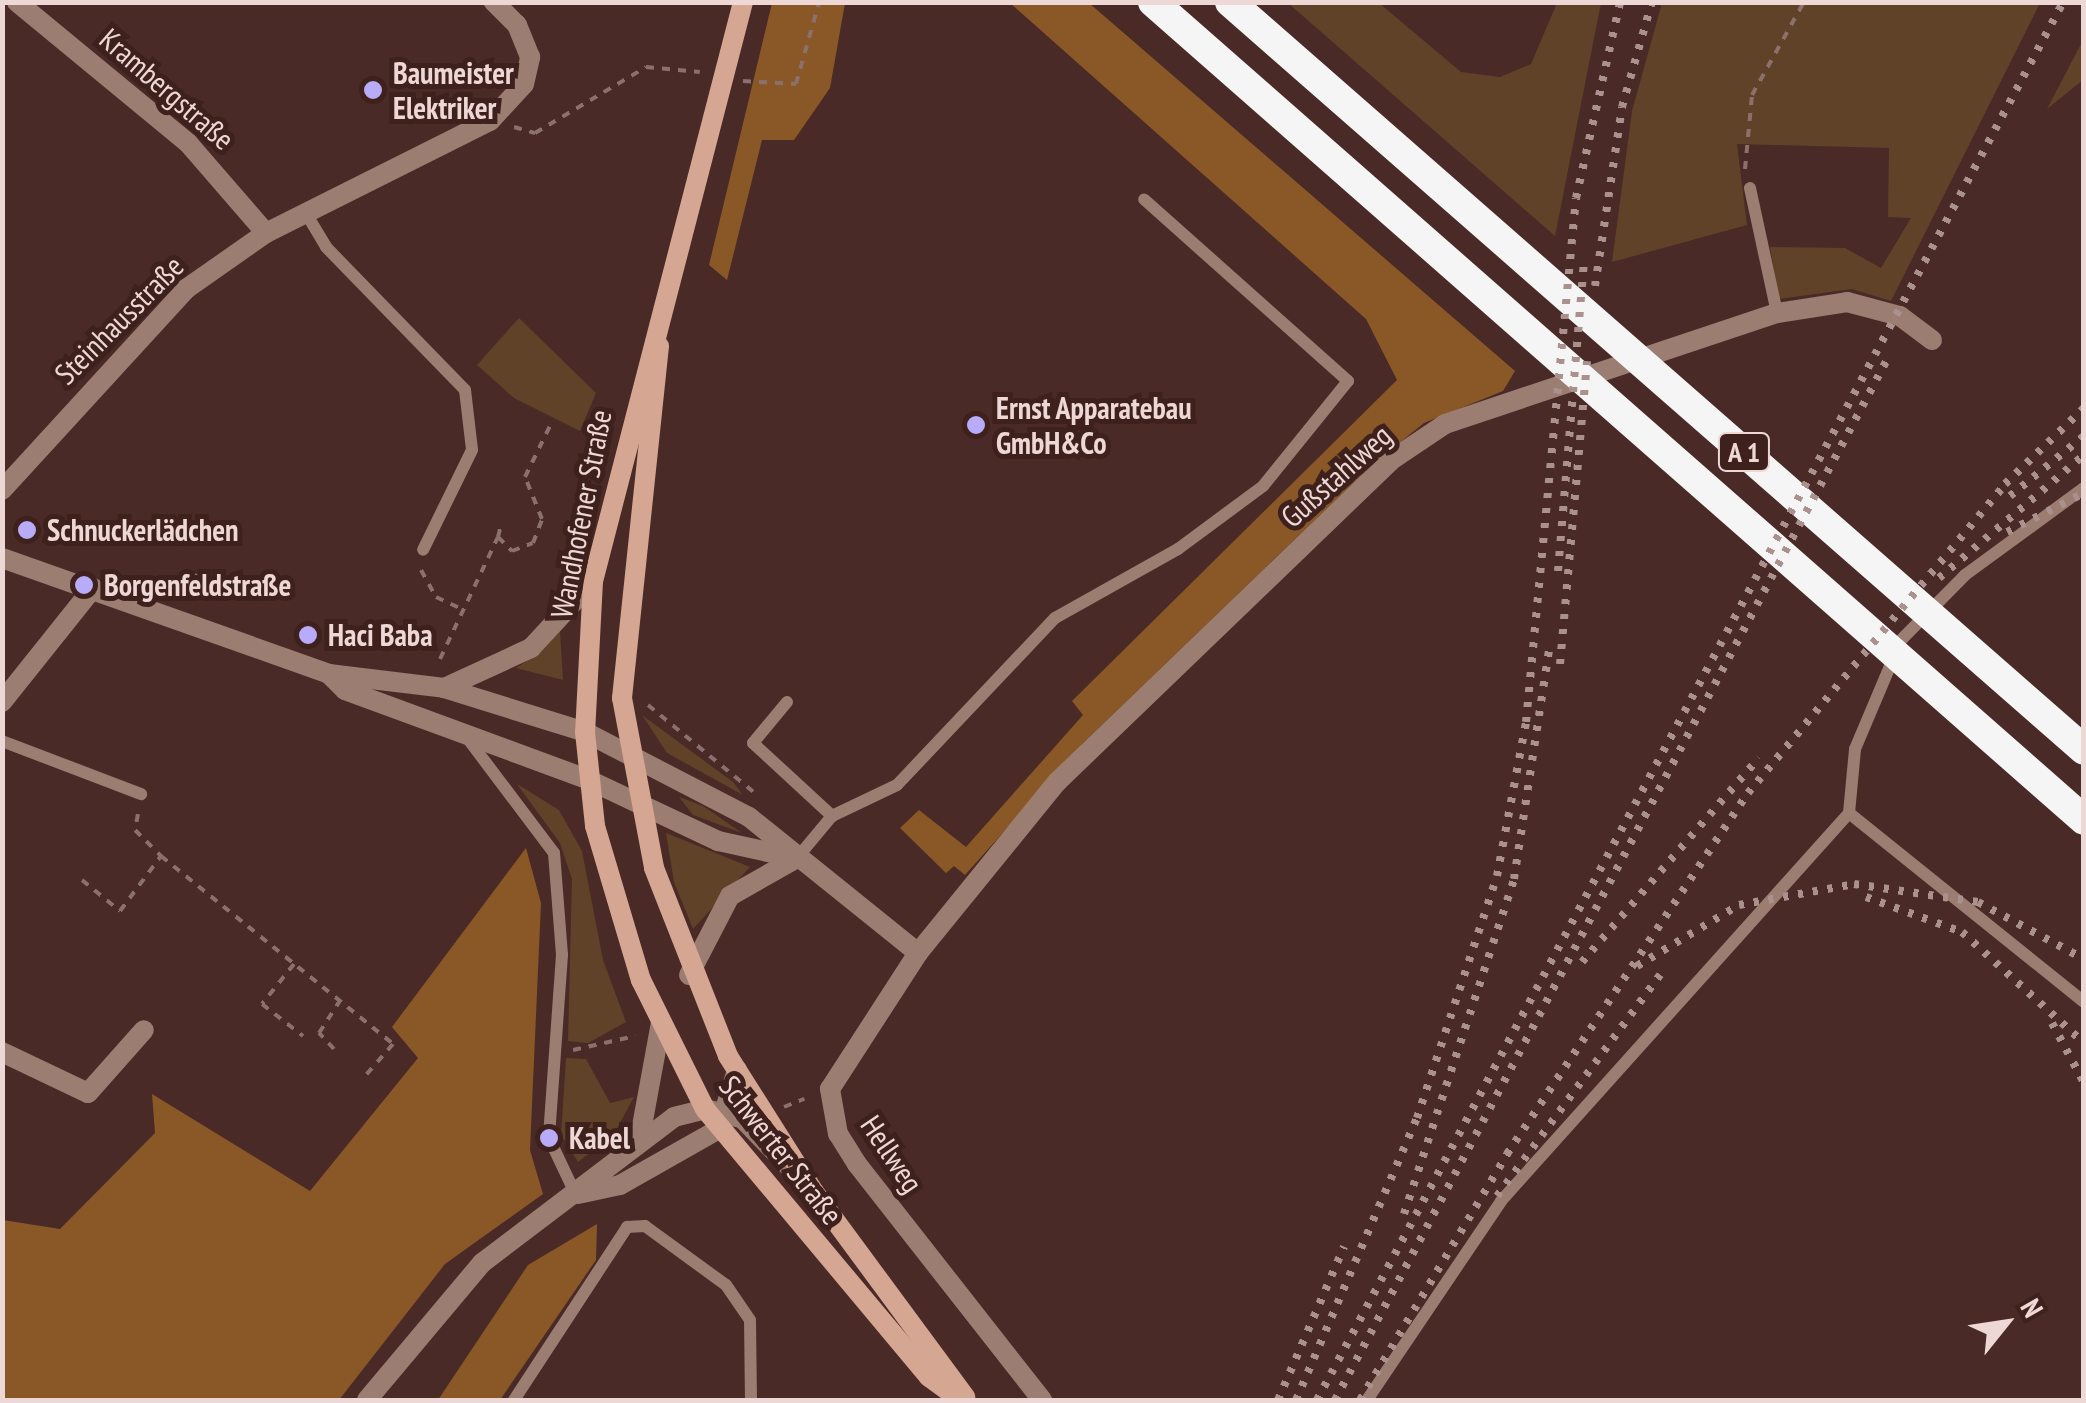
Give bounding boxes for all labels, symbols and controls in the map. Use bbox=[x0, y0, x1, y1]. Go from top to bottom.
street label: Krambergstraße bbox=[92, 21, 242, 157]
place label: Baumeister Elektriker bbox=[393, 55, 514, 126]
marker: Baumeister Elektriker bbox=[362, 79, 384, 101]
street label: Steinhausstraße bbox=[47, 248, 191, 392]
place label: Ernst Apparatebau GmbH&Co bbox=[996, 390, 1193, 460]
street label: Wandhofener Straße bbox=[543, 407, 619, 621]
marker: Ernst Apparatebau GmbH&Co bbox=[965, 414, 987, 436]
street label: Gußstahlweg bbox=[1274, 417, 1398, 535]
road number: A 1 bbox=[1716, 429, 1772, 475]
place label: Schnuckerlädchen bbox=[47, 512, 238, 548]
marker: Schnuckerlädchen bbox=[16, 519, 38, 541]
place label: Borgenfeldstraße bbox=[104, 567, 291, 603]
marker: Borgenfeldstraße bbox=[73, 574, 95, 596]
place label: Haci Baba bbox=[328, 617, 433, 653]
marker: Haci Baba bbox=[297, 624, 319, 646]
street label: Schwerter Straße bbox=[712, 1068, 850, 1232]
street label: Hellweg bbox=[853, 1109, 931, 1199]
place label: Kabel bbox=[569, 1120, 630, 1156]
marker: Kabel bbox=[538, 1127, 560, 1149]
north arrow bbox=[1956, 1273, 2056, 1373]
text: N bbox=[2013, 1292, 2052, 1324]

